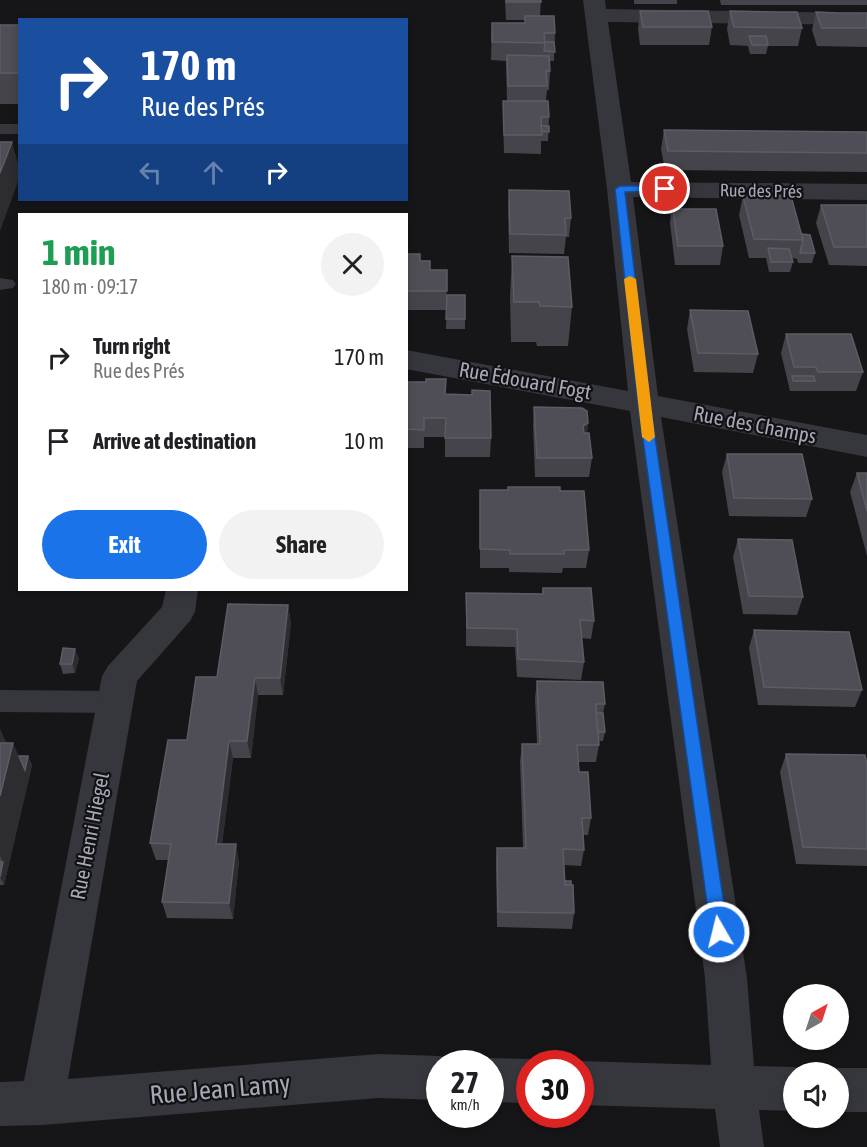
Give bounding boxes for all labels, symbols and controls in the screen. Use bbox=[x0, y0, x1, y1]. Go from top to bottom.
text: 170 m bbox=[141, 41, 236, 89]
icon: right bbox=[42, 42, 120, 120]
text: Rue des Prés bbox=[141, 91, 265, 122]
icon: left bbox=[134, 156, 167, 189]
icon: ahead bbox=[197, 156, 230, 189]
icon: right bbox=[260, 156, 293, 189]
pin bbox=[639, 163, 690, 214]
icon: arrive bbox=[648, 172, 681, 205]
street label: Rue des Prés bbox=[720, 179, 802, 202]
text: 1 min bbox=[42, 231, 116, 273]
button: close bbox=[321, 233, 384, 296]
text: 180 m · 09:17 bbox=[42, 275, 138, 298]
text: Turn right bbox=[93, 333, 170, 359]
icon: right bbox=[42, 341, 75, 374]
text: 170 m bbox=[334, 344, 384, 370]
street label: Rue Édouard Fogt bbox=[457, 357, 593, 403]
text: Rue des Prés bbox=[93, 359, 185, 382]
street label: Rue des Champs bbox=[692, 400, 819, 448]
icon: arrive bbox=[42, 425, 75, 458]
text: Arrive at destination bbox=[93, 428, 256, 454]
text: 10 m bbox=[344, 428, 384, 454]
button: Exit bbox=[42, 510, 207, 579]
button: Share bbox=[219, 510, 384, 579]
street label: Rue Henri Hiegel bbox=[65, 770, 113, 901]
position arrow bbox=[687, 900, 751, 964]
north arrow bbox=[783, 984, 849, 1050]
map controls bbox=[783, 984, 849, 1128]
speed limit sign: 30 bbox=[516, 1050, 594, 1128]
button: sound bbox=[783, 1062, 849, 1128]
text: 27 bbox=[451, 1065, 479, 1099]
street label: Rue Jean Lamy bbox=[149, 1068, 292, 1110]
text: km/h bbox=[450, 1096, 480, 1113]

